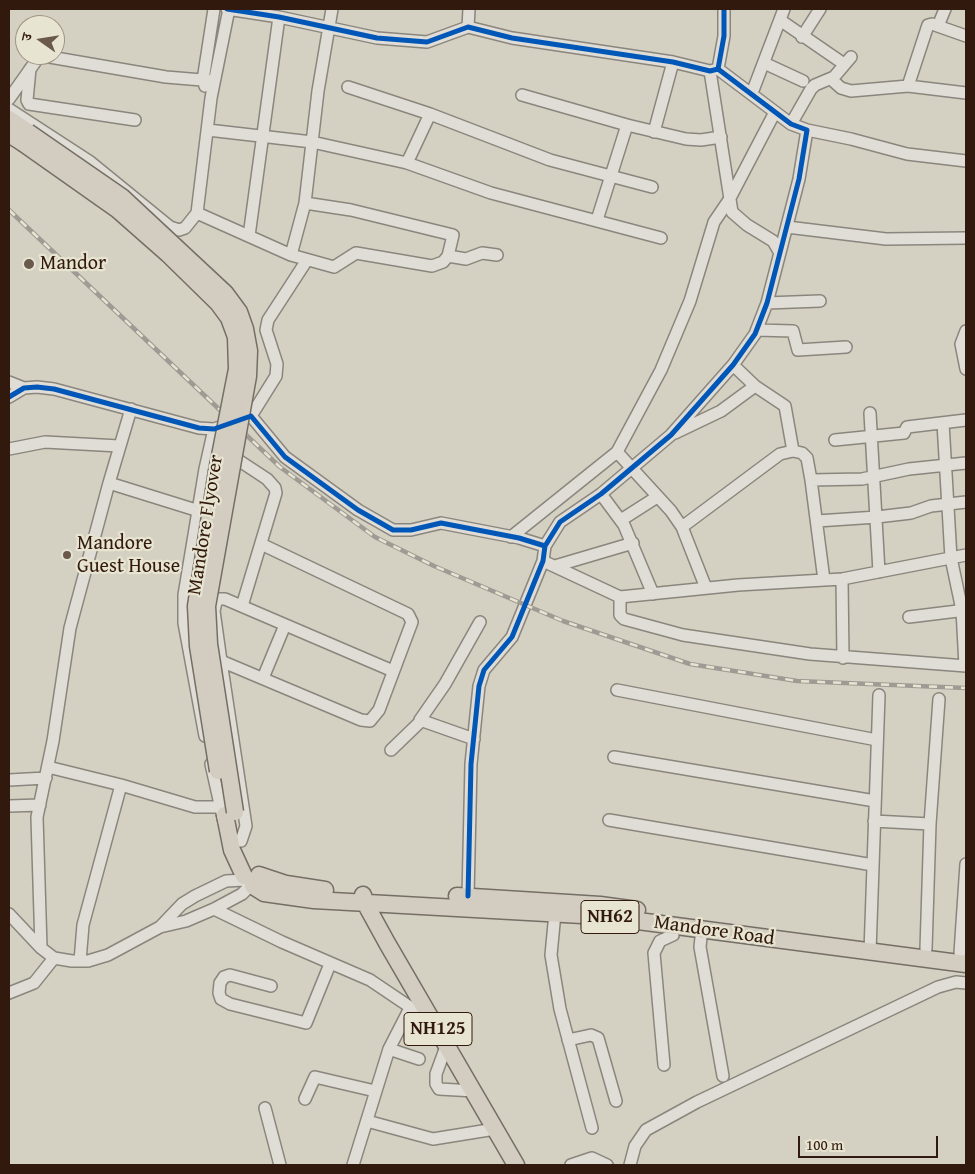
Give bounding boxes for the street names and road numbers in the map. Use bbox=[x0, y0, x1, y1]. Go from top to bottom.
street label: Mandore Flyover bbox=[183, 453, 229, 597]
road number: NH62 bbox=[581, 900, 639, 934]
street label: Mandore Road bbox=[652, 911, 776, 951]
road number: NH125 bbox=[404, 1012, 472, 1046]

